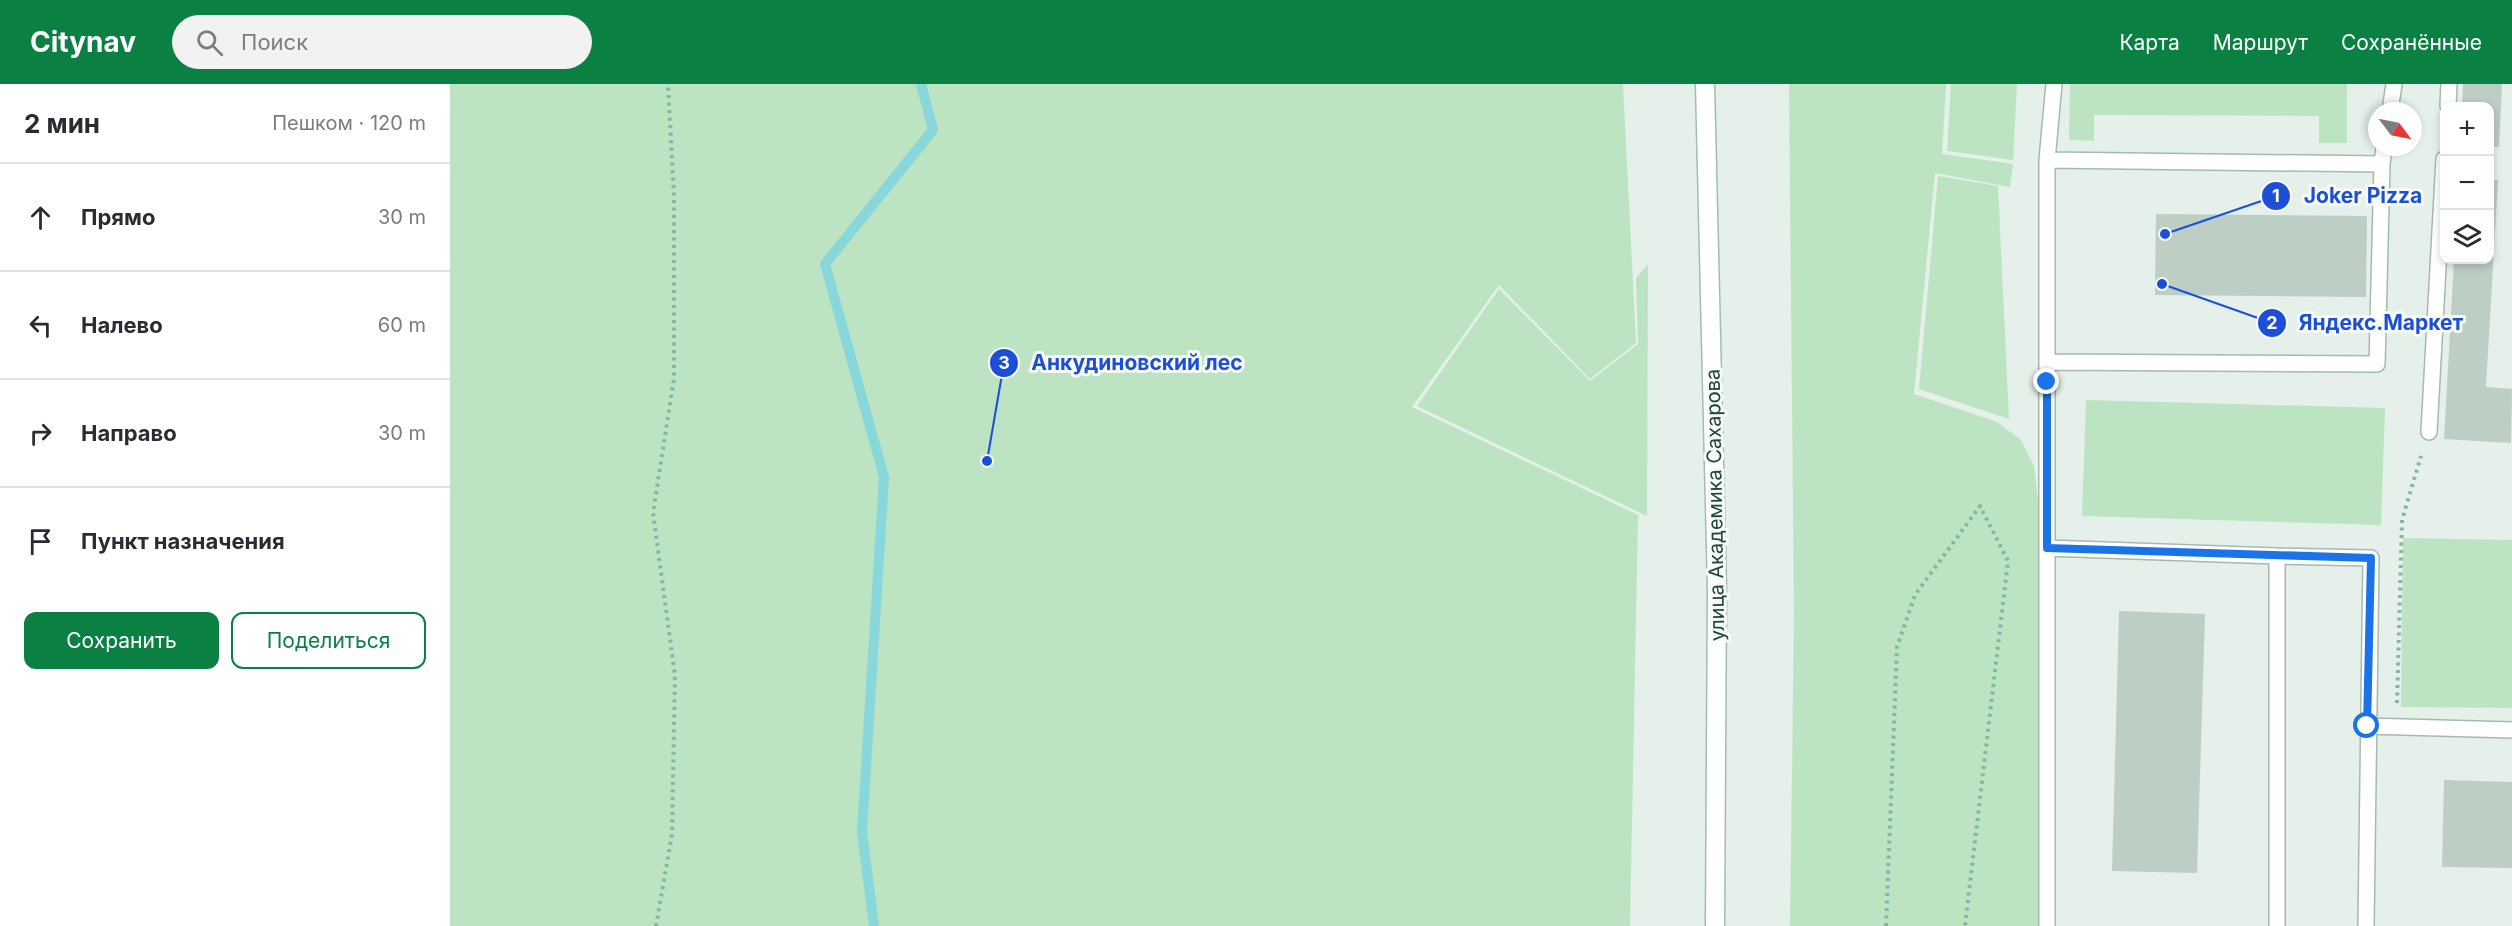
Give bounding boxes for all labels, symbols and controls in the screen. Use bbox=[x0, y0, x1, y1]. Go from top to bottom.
search box bbox=[172, 15, 592, 69]
text: Citynav bbox=[30, 25, 136, 59]
icon: search bbox=[193, 26, 226, 59]
text: Поиск bbox=[241, 29, 308, 55]
text: Карта bbox=[2119, 30, 2180, 55]
text: Маршрут bbox=[2213, 30, 2308, 55]
text: Сохранённые bbox=[2341, 30, 2482, 55]
north arrow bbox=[2368, 102, 2422, 156]
map controls bbox=[2440, 102, 2494, 264]
button: + bbox=[2440, 102, 2494, 156]
text: 2 мин bbox=[24, 108, 100, 139]
text: Пешком · 120 m bbox=[272, 111, 426, 135]
button: − bbox=[2440, 156, 2494, 210]
callout: Joker Pizza bbox=[2261, 176, 2434, 215]
text: Joker Pizza bbox=[2304, 183, 2422, 208]
text: 1 bbox=[2272, 185, 2280, 206]
icon: ahead bbox=[24, 201, 57, 234]
text: Прямо bbox=[81, 204, 155, 230]
text: 30 m bbox=[378, 205, 426, 229]
button: layers bbox=[2440, 210, 2494, 264]
callout: Яндекс.Маркет bbox=[2257, 303, 2476, 342]
icon: left bbox=[24, 309, 57, 342]
text: Яндекс.Маркет bbox=[2299, 310, 2464, 335]
text: Налево bbox=[81, 312, 163, 338]
text: 2 bbox=[2266, 312, 2278, 333]
text: 60 m bbox=[378, 313, 426, 337]
callout: Анкудиновский лес bbox=[989, 343, 1254, 382]
text: Анкудиновский лес bbox=[1031, 350, 1243, 375]
text: 3 bbox=[998, 352, 1010, 373]
route end bbox=[2033, 368, 2059, 394]
street label: улица Академика Сахарова bbox=[1701, 369, 1729, 641]
icon: right bbox=[24, 417, 57, 450]
text: Направо bbox=[81, 420, 177, 446]
text: 30 m bbox=[378, 421, 426, 445]
icon: arrive bbox=[24, 525, 57, 558]
text: Пункт назначения bbox=[81, 528, 285, 554]
button: Сохранить bbox=[24, 612, 219, 669]
button: Поделиться bbox=[231, 612, 426, 669]
route start bbox=[2353, 712, 2379, 738]

